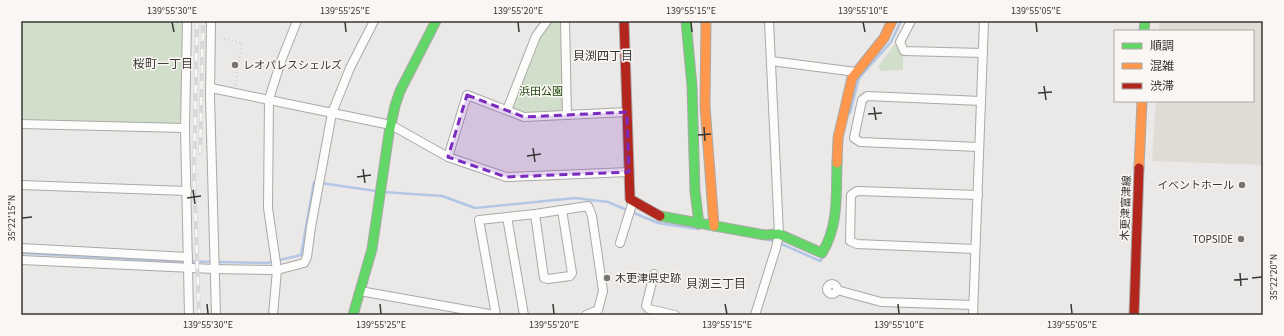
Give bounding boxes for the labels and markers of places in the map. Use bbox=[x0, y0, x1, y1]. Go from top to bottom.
place label: レオパレスシェルズ bbox=[243, 58, 342, 73]
marker: レオパレスシェルズ bbox=[230, 60, 240, 70]
place label: イベントホール bbox=[1157, 178, 1234, 193]
marker: イベントホール bbox=[1237, 180, 1247, 190]
place label: TOPSIDE bbox=[1193, 232, 1233, 247]
marker: TOPSIDE bbox=[1236, 234, 1246, 244]
place label: 木更津県史跡 bbox=[615, 271, 681, 286]
marker: 木更津県史跡 bbox=[602, 273, 612, 283]

